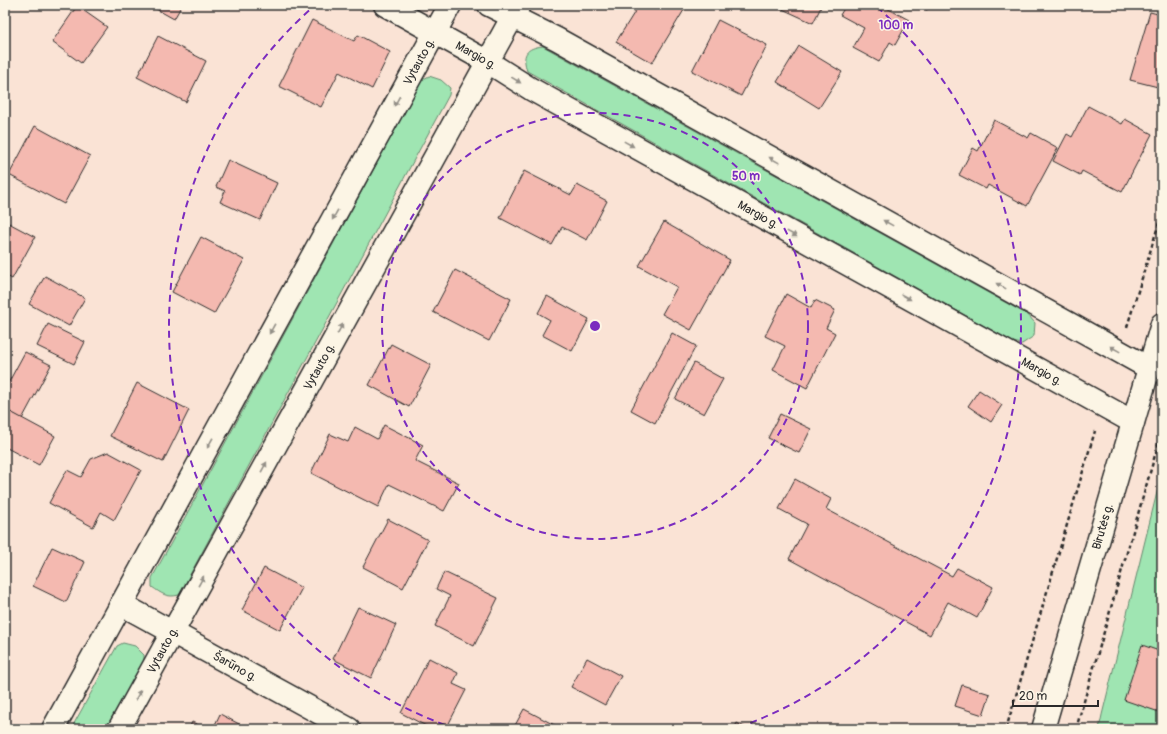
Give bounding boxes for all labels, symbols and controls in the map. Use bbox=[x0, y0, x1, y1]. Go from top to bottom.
text: 100 m bbox=[879, 18, 914, 33]
street label: Vytauto g. bbox=[400, 36, 438, 88]
street label: Margio g. bbox=[453, 38, 499, 73]
one-way arrow bbox=[511, 76, 521, 84]
one-way arrow bbox=[394, 95, 401, 106]
one-way arrow bbox=[623, 140, 635, 147]
one-way arrow bbox=[768, 156, 780, 163]
text: 50 m bbox=[732, 169, 760, 184]
street label: Margio g. bbox=[735, 197, 781, 232]
one-way arrow bbox=[331, 209, 338, 220]
one-way arrow bbox=[882, 219, 893, 226]
one-way arrow bbox=[786, 230, 798, 237]
one-way arrow bbox=[995, 282, 1007, 289]
one-way arrow bbox=[900, 293, 912, 300]
centre of rings bbox=[588, 319, 602, 333]
one-way arrow bbox=[269, 323, 276, 334]
one-way arrow bbox=[337, 323, 344, 335]
street label: Vytauto g. bbox=[300, 341, 338, 393]
one-way arrow bbox=[1109, 345, 1121, 352]
street label: Margio g. bbox=[1019, 354, 1065, 389]
one-way arrow bbox=[206, 437, 213, 448]
one-way arrow bbox=[261, 461, 267, 473]
street label: Birutės g. bbox=[1089, 502, 1116, 551]
one-way arrow bbox=[198, 575, 205, 587]
street label: Vytauto g. bbox=[144, 624, 181, 676]
street label: Šarūno g. bbox=[210, 648, 260, 685]
scale bar bbox=[1013, 682, 1098, 708]
one-way arrow bbox=[135, 689, 142, 701]
text: 20 m bbox=[1019, 689, 1048, 704]

